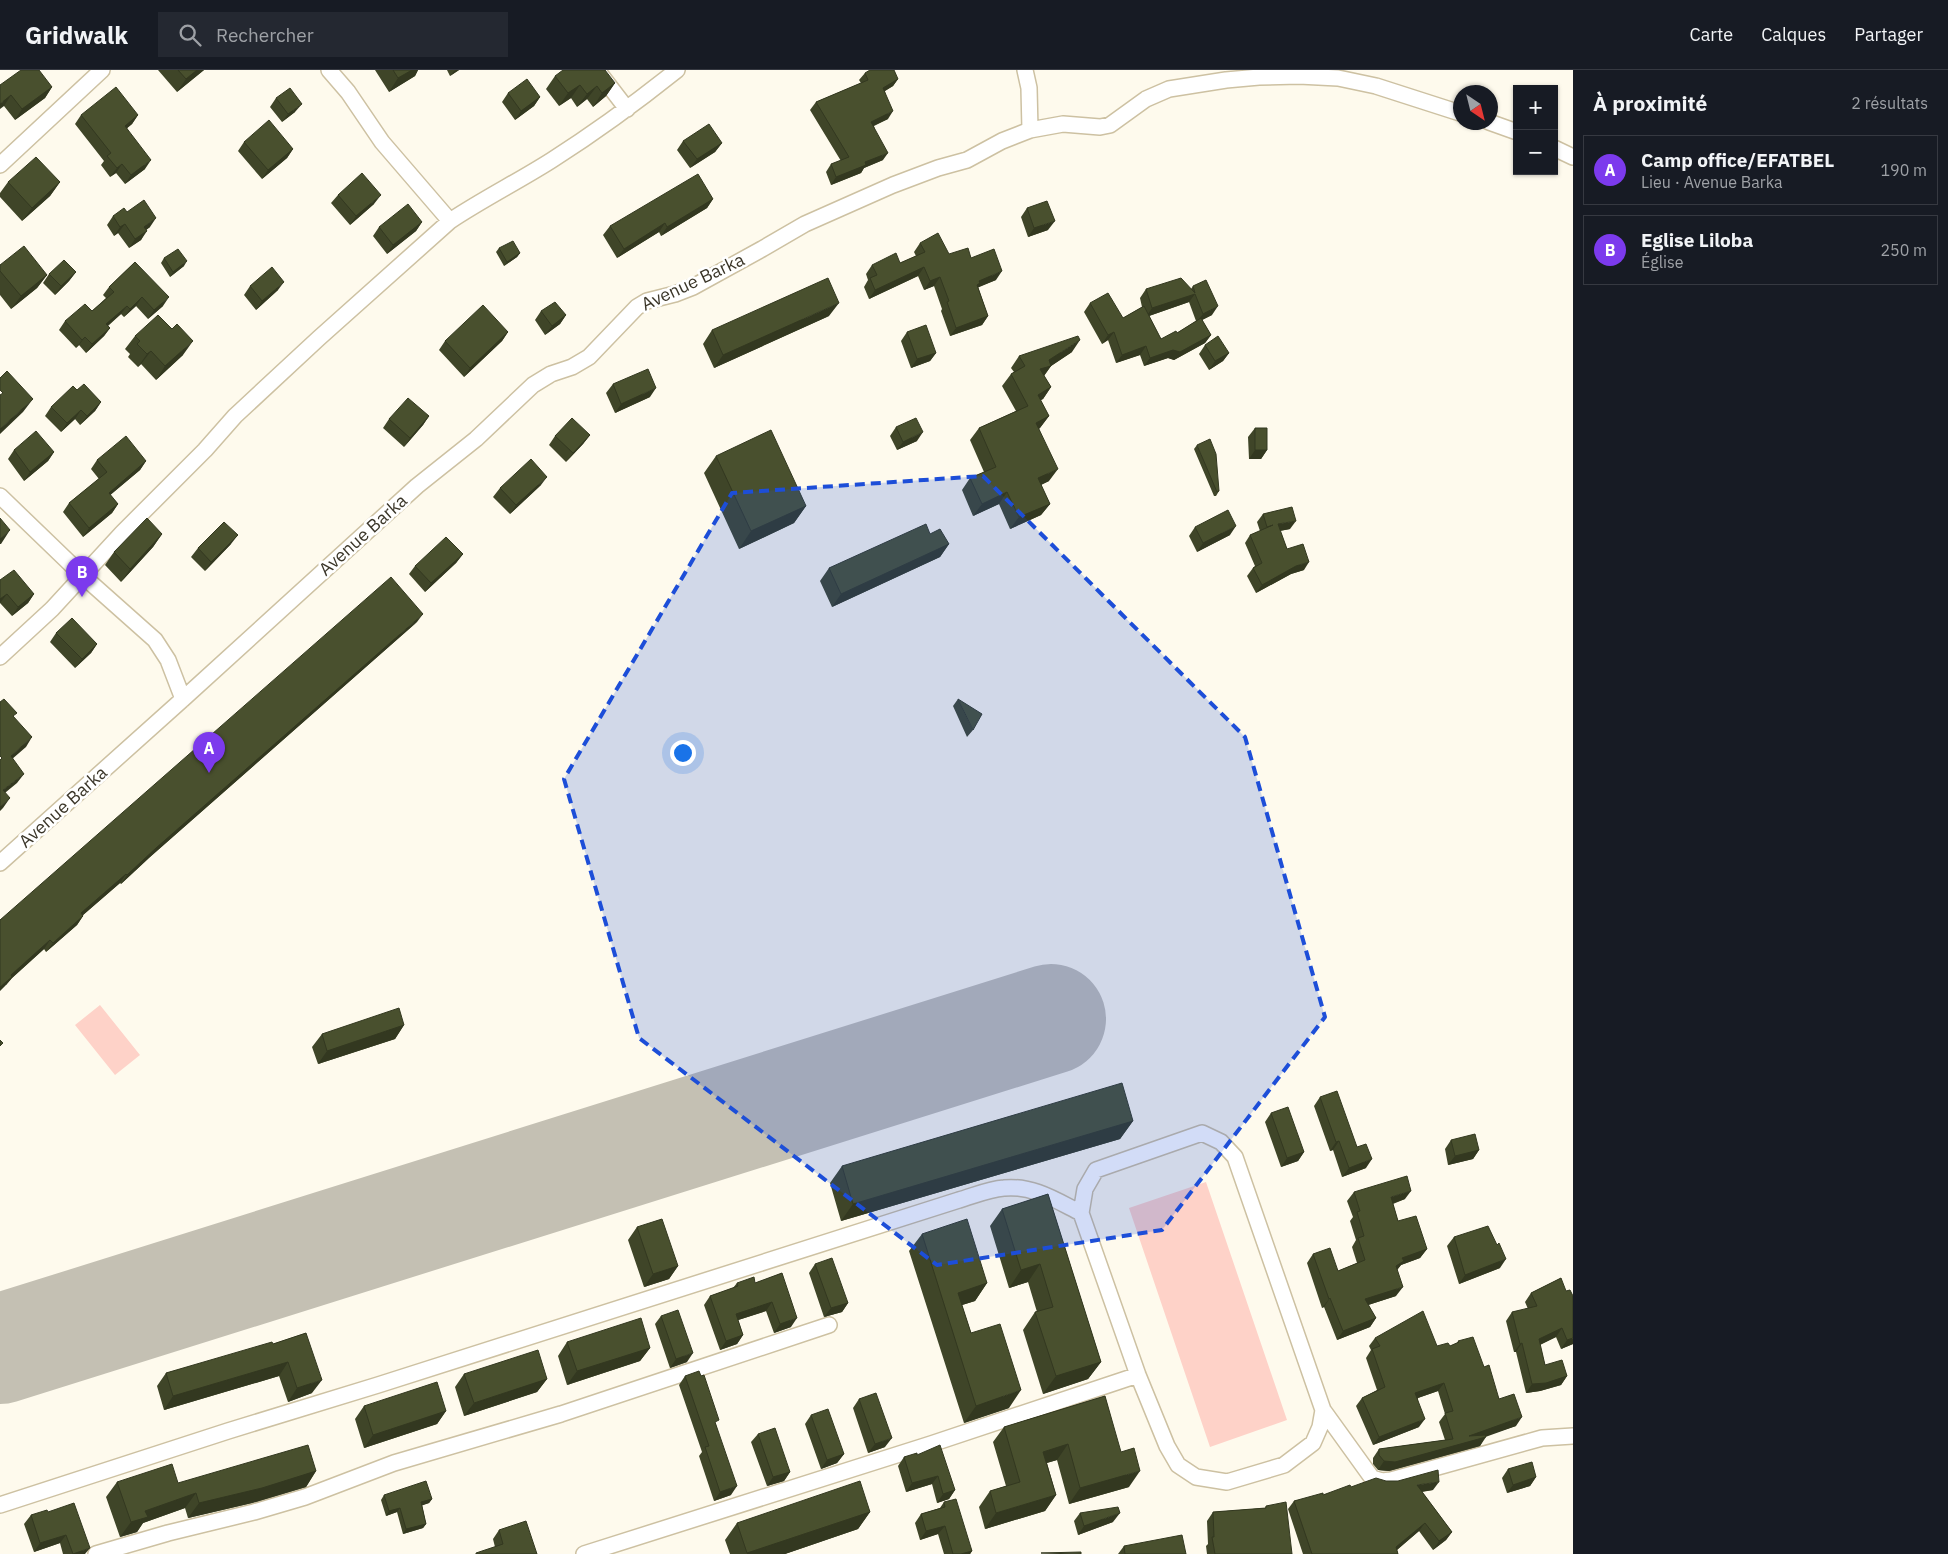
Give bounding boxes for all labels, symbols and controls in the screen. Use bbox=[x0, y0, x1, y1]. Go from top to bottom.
search box bbox=[158, 12, 508, 57]
text: Gridwalk bbox=[25, 19, 128, 51]
icon: search bbox=[176, 21, 204, 49]
text: Rechercher bbox=[216, 23, 314, 47]
text: Carte bbox=[1690, 23, 1733, 46]
text: Calques bbox=[1761, 23, 1826, 46]
text: Partager bbox=[1854, 23, 1923, 46]
north arrow bbox=[1453, 85, 1498, 130]
map controls bbox=[1513, 85, 1558, 175]
button: + bbox=[1513, 85, 1558, 130]
text: À proximité bbox=[1593, 89, 1707, 117]
text: 2 résultats bbox=[1851, 93, 1928, 113]
button: − bbox=[1513, 130, 1558, 175]
text: Camp office/EFATBEL bbox=[1641, 148, 1834, 172]
text: A bbox=[1605, 160, 1615, 180]
text: 190 m bbox=[1880, 160, 1927, 180]
text: Lieu · Avenue Barka bbox=[1641, 172, 1783, 192]
text: Eglise Liloba bbox=[1641, 228, 1753, 252]
text: B bbox=[1605, 240, 1615, 260]
text: 250 m bbox=[1880, 240, 1927, 260]
street label: Avenue Barka bbox=[637, 247, 748, 315]
text: Église bbox=[1641, 252, 1684, 272]
street label: Avenue Barka bbox=[314, 489, 412, 580]
pin: B bbox=[66, 556, 98, 597]
pin: A bbox=[193, 732, 225, 773]
your location bbox=[670, 740, 696, 766]
street label: Avenue Barka bbox=[14, 761, 112, 852]

